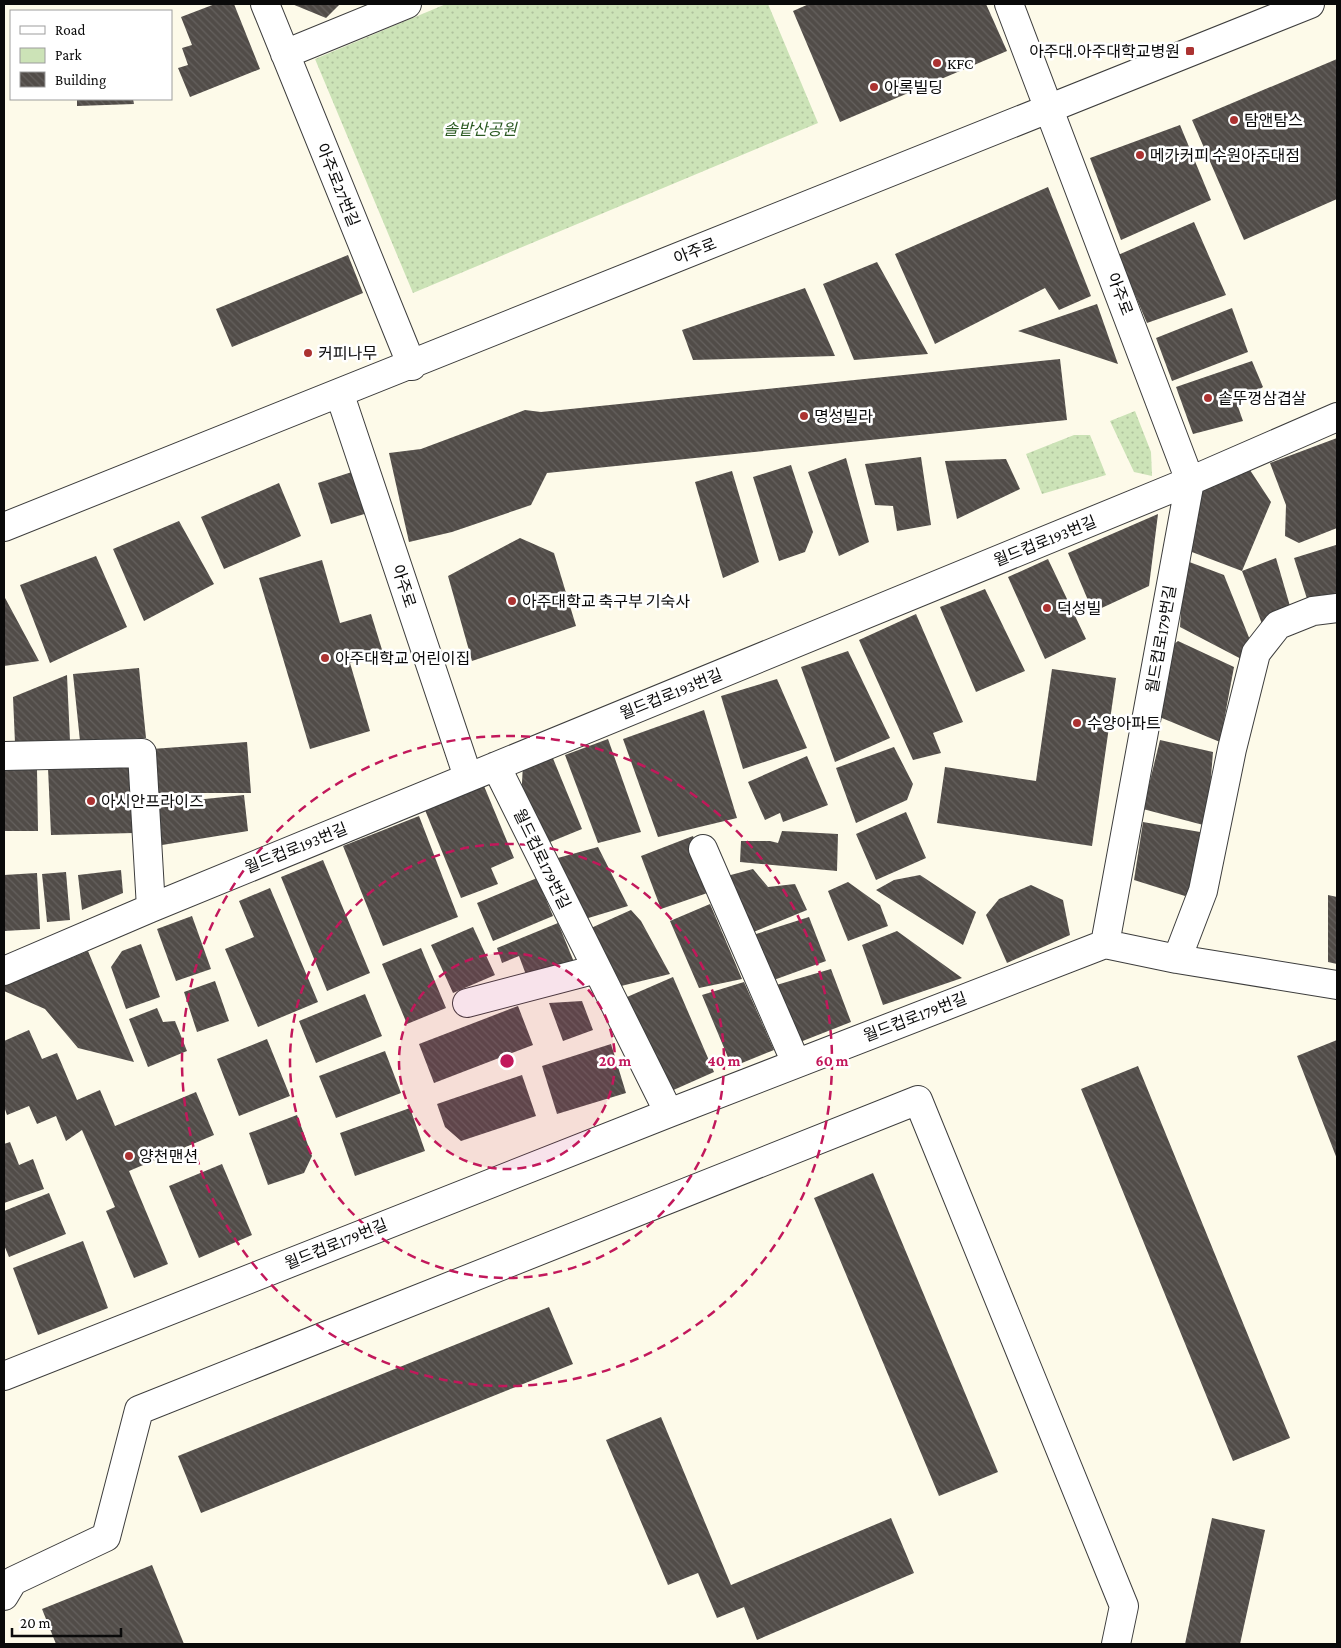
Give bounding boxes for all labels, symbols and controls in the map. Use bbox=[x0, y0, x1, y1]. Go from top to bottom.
legend bbox=[10, 10, 172, 100]
text: Road bbox=[55, 22, 86, 38]
place label: 아주대.아주대학교병원 bbox=[1029, 43, 1180, 60]
marker: 아주대.아주대학교병원 bbox=[1184, 45, 1196, 57]
text: Park bbox=[55, 47, 82, 63]
place label: KFC bbox=[947, 55, 973, 72]
marker: KFC bbox=[931, 57, 943, 69]
text: Building bbox=[55, 72, 106, 89]
place label: 아록빌딩 bbox=[884, 79, 943, 96]
marker: 아록빌딩 bbox=[868, 81, 880, 93]
place label: 탐앤탐스 bbox=[1244, 112, 1303, 129]
marker: 탐앤탐스 bbox=[1228, 114, 1240, 126]
park label: 솔밭산공원 bbox=[443, 121, 518, 138]
street label: 아주로27번길 bbox=[314, 141, 362, 229]
place label: 메가커피 수원아주대점 bbox=[1150, 147, 1300, 164]
marker: 메가커피 수원아주대점 bbox=[1134, 149, 1146, 161]
street label: 아주로 bbox=[671, 235, 719, 267]
street label: 아주로 bbox=[1104, 270, 1136, 318]
place label: 커피나무 bbox=[318, 345, 377, 362]
marker: 커피나무 bbox=[302, 347, 314, 359]
place label: 솥뚜껑삼겹살 bbox=[1218, 390, 1307, 407]
marker: 솥뚜껑삼겹살 bbox=[1202, 392, 1214, 404]
place label: 명성빌라 bbox=[814, 408, 873, 425]
marker: 명성빌라 bbox=[798, 410, 810, 422]
street label: 월드컵로193번길 bbox=[991, 513, 1099, 569]
street label: 아주로 bbox=[389, 562, 419, 610]
street label: 월드컵로179번길 bbox=[1143, 584, 1179, 694]
place label: 아주대학교 축구부 기숙사 bbox=[522, 593, 690, 610]
marker: 아주대학교 축구부 기숙사 bbox=[506, 595, 518, 607]
place label: 덕성빌 bbox=[1057, 600, 1101, 617]
marker: 덕성빌 bbox=[1041, 602, 1053, 614]
place label: 아주대학교 어린이집 bbox=[335, 650, 470, 667]
marker: 아주대학교 어린이집 bbox=[319, 652, 331, 664]
street label: 월드컵로193번길 bbox=[617, 666, 725, 722]
place label: 수양아파트 bbox=[1087, 715, 1161, 732]
marker: 수양아파트 bbox=[1071, 717, 1083, 729]
place label: 아시안프라이즈 bbox=[101, 793, 204, 810]
marker: 아시안프라이즈 bbox=[85, 795, 97, 807]
street label: 월드컵로179번길 bbox=[510, 806, 574, 912]
street label: 월드컵로193번길 bbox=[242, 820, 350, 876]
street label: 월드컵로179번길 bbox=[861, 990, 969, 1044]
centre of rings bbox=[498, 1052, 516, 1070]
text: 20 m bbox=[599, 1053, 631, 1069]
text: 40 m bbox=[708, 1053, 741, 1069]
text: 60 m bbox=[816, 1053, 849, 1069]
place label: 양천맨션 bbox=[139, 1148, 198, 1165]
marker: 양천맨션 bbox=[123, 1150, 135, 1162]
street label: 월드컵로179번길 bbox=[282, 1216, 390, 1272]
scale bar bbox=[12, 1606, 121, 1638]
text: 20 m bbox=[20, 1615, 51, 1631]

